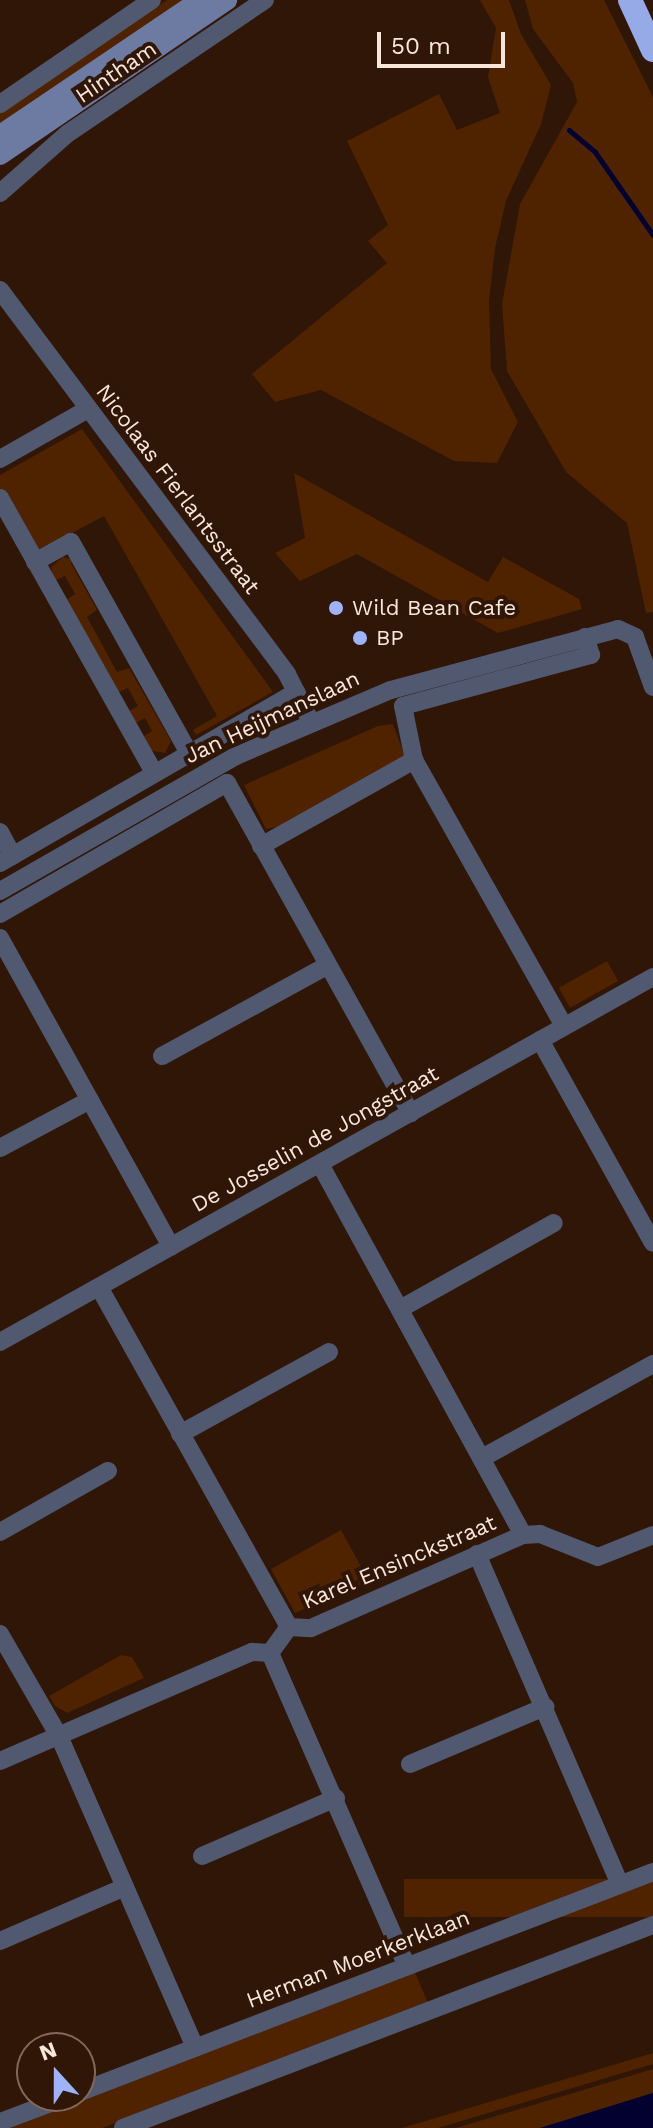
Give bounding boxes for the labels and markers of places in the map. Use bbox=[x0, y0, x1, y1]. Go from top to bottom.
place label: Wild Bean Cafe bbox=[352, 595, 516, 621]
marker: Wild Bean Cafe bbox=[327, 599, 345, 617]
place label: BP bbox=[376, 625, 404, 651]
marker: BP bbox=[351, 629, 369, 647]

